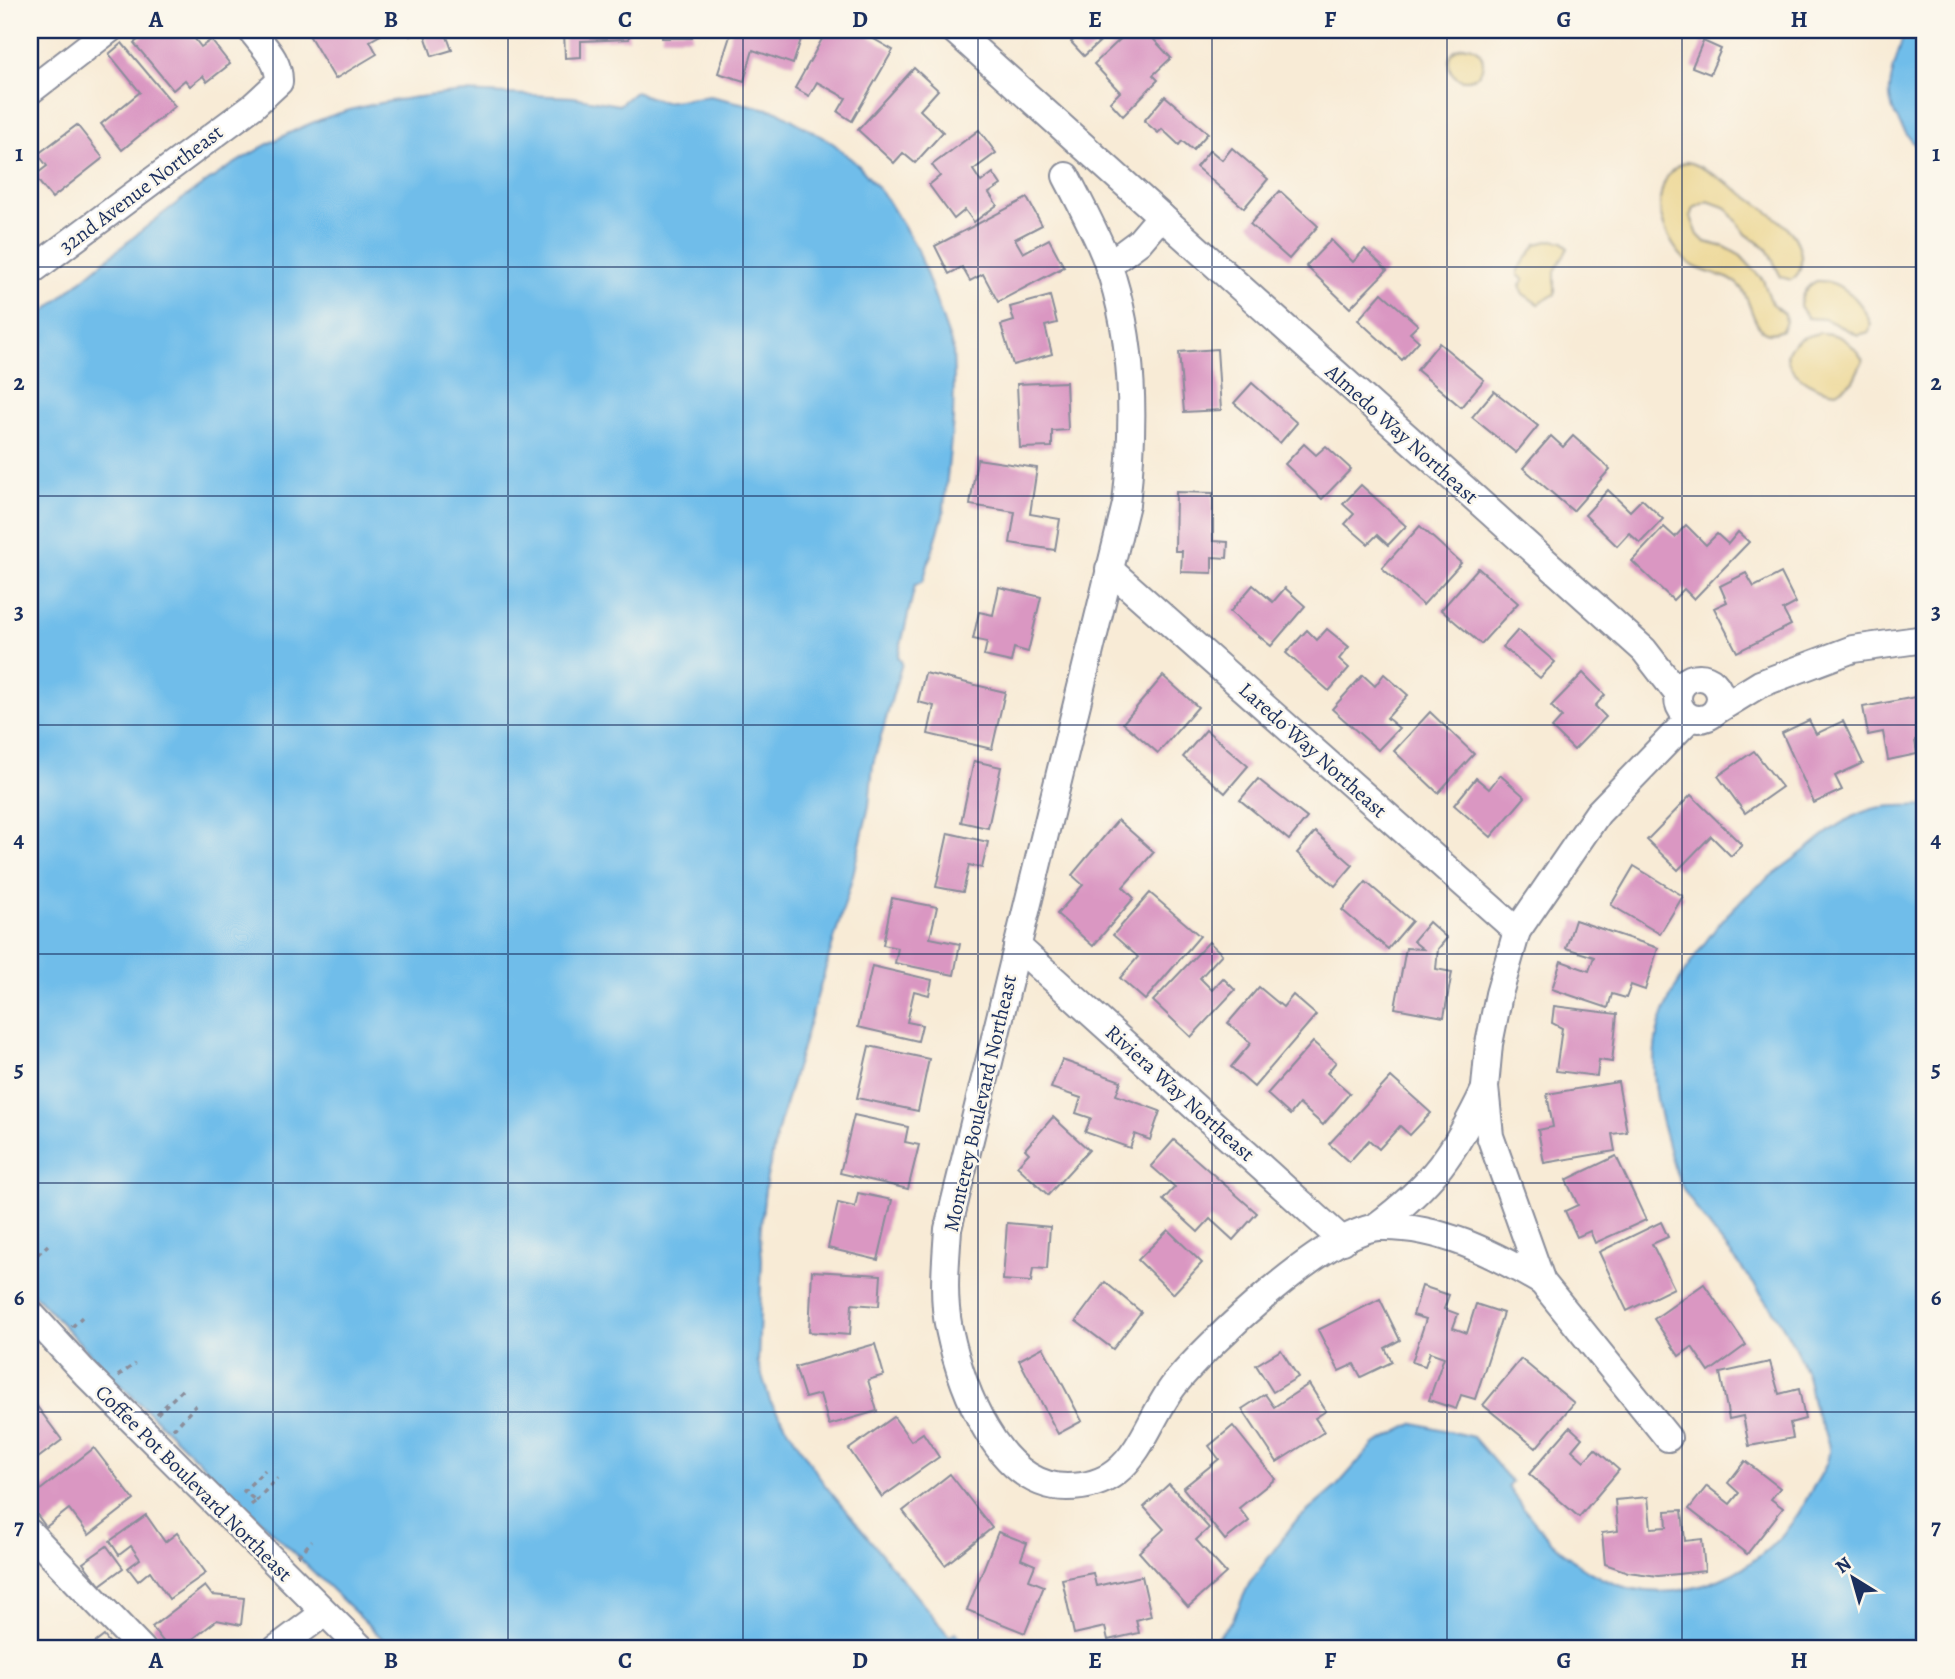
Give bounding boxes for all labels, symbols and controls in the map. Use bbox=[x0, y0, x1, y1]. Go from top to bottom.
text: A bbox=[148, 4, 164, 35]
text: B bbox=[384, 4, 398, 35]
text: C bbox=[618, 4, 632, 35]
text: D bbox=[852, 4, 868, 35]
text: E bbox=[1088, 4, 1102, 35]
text: F bbox=[1324, 4, 1337, 35]
text: G bbox=[1556, 4, 1572, 35]
text: H bbox=[1790, 4, 1808, 35]
street label: 32nd Avenue Northeast bbox=[53, 118, 229, 260]
text: 1 bbox=[15, 138, 23, 169]
text: 1 bbox=[1932, 138, 1940, 169]
street label: Almedo Way Northeast bbox=[1319, 357, 1484, 510]
text: 2 bbox=[13, 367, 25, 398]
text: 2 bbox=[1930, 367, 1942, 398]
text: 3 bbox=[14, 596, 24, 627]
text: 3 bbox=[1931, 596, 1941, 627]
street label: Laredo Way Northeast bbox=[1233, 676, 1393, 824]
text: 4 bbox=[14, 824, 25, 855]
text: 4 bbox=[1931, 824, 1942, 855]
street label: Monterey Boulevard Northeast bbox=[937, 972, 1023, 1234]
street label: Riviera Way Northeast bbox=[1099, 1018, 1261, 1168]
text: 5 bbox=[14, 1053, 24, 1084]
text: 5 bbox=[1931, 1053, 1941, 1084]
text: 6 bbox=[14, 1282, 25, 1313]
text: 6 bbox=[1931, 1282, 1942, 1313]
street label: Coffee Pot Boulevard Northeast bbox=[89, 1378, 299, 1588]
text: 7 bbox=[14, 1511, 24, 1542]
text: 7 bbox=[1931, 1511, 1941, 1542]
north arrow bbox=[1818, 1542, 1888, 1612]
text: N bbox=[1830, 1551, 1857, 1580]
text: A bbox=[148, 1645, 164, 1676]
text: B bbox=[384, 1645, 398, 1676]
text: C bbox=[618, 1645, 632, 1676]
text: D bbox=[852, 1645, 868, 1676]
text: E bbox=[1088, 1645, 1102, 1676]
text: F bbox=[1324, 1645, 1337, 1676]
text: G bbox=[1556, 1645, 1572, 1676]
text: H bbox=[1790, 1645, 1808, 1676]

